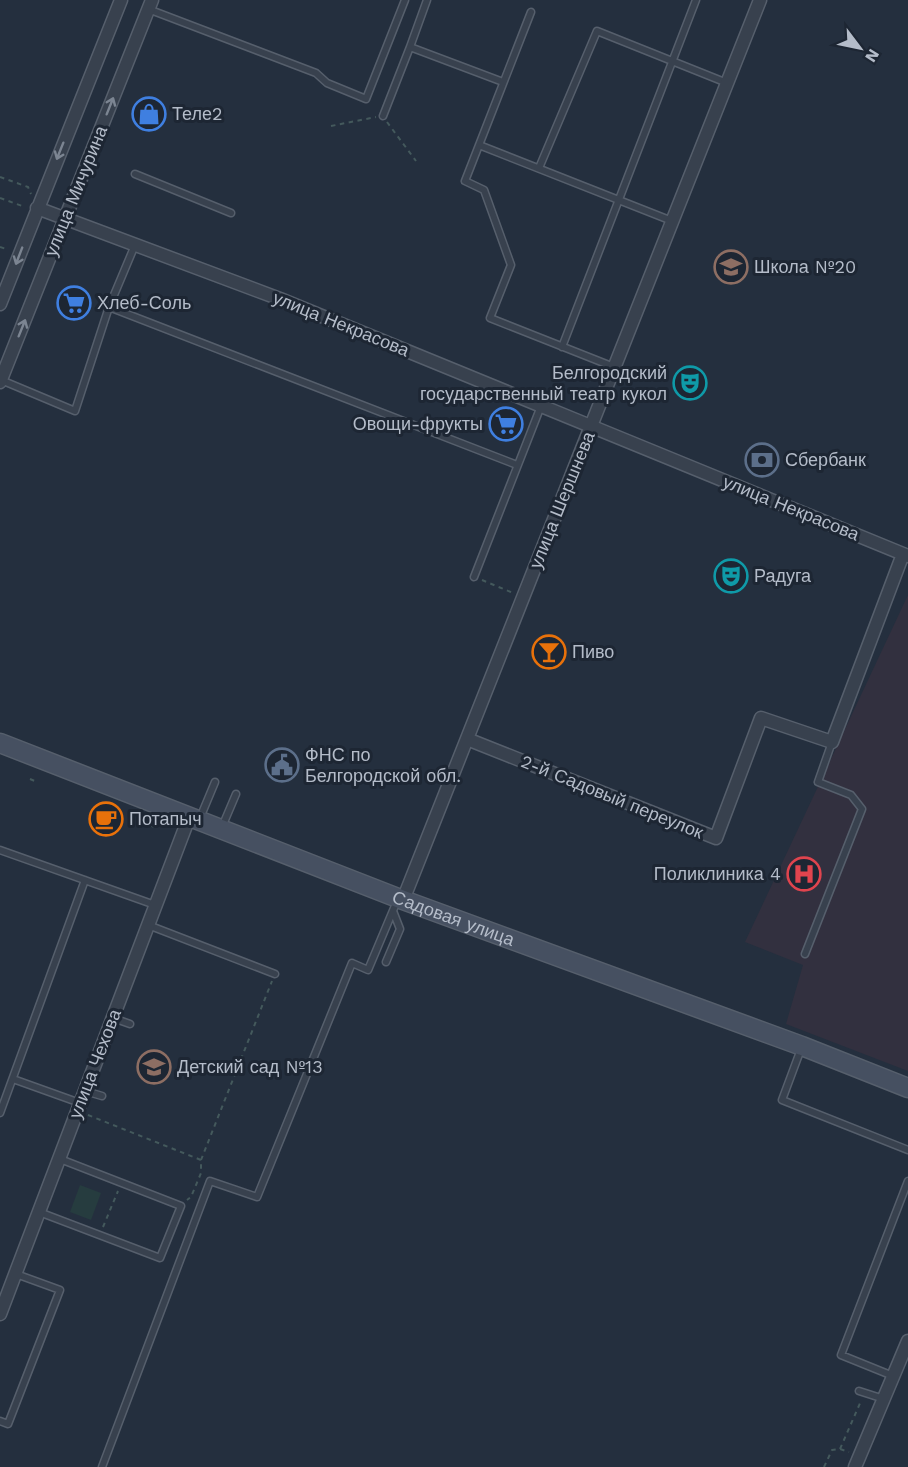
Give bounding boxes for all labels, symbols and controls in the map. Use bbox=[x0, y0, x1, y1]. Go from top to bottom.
north arrow bbox=[830, 18, 890, 78]
text: N bbox=[861, 46, 883, 66]
shop icon: Теле2 bbox=[131, 96, 167, 132]
one-way arrow bbox=[105, 97, 116, 115]
place label: Теле2 bbox=[172, 103, 222, 124]
street label: улица Мичурина bbox=[40, 122, 112, 259]
one-way arrow bbox=[54, 142, 65, 160]
one-way arrow bbox=[12, 246, 23, 265]
school or university icon: Школа №20 bbox=[713, 249, 749, 285]
place label: Школа №20 bbox=[754, 256, 856, 277]
supermarket icon: Хлеб-Соль bbox=[56, 285, 92, 321]
street label: улица Некрасова bbox=[270, 287, 413, 361]
place label: Хлеб-Соль bbox=[97, 292, 191, 313]
one-way arrow bbox=[17, 319, 28, 337]
place label: Белгородский государственный театр кукол bbox=[420, 362, 667, 404]
theatre icon: Белгородский государственный театр кукол bbox=[672, 365, 708, 401]
supermarket icon: Овощи-фрукты bbox=[488, 406, 524, 442]
place label: Овощи-фрукты bbox=[353, 413, 483, 434]
street label: улица Шершнева bbox=[524, 427, 599, 571]
bank icon: Сбербанк bbox=[744, 442, 780, 478]
place label: Сбербанк bbox=[785, 449, 866, 470]
street label: улица Некрасова bbox=[720, 471, 863, 545]
theatre icon: Радуга bbox=[713, 558, 749, 594]
place label: Радуга bbox=[754, 565, 812, 586]
bar icon: Пиво bbox=[531, 634, 567, 670]
place label: Пиво bbox=[572, 641, 614, 662]
place label: ФНС по Белгородской обл. bbox=[305, 744, 461, 786]
public building icon: ФНС по Белгородской обл. bbox=[264, 747, 300, 783]
street label: 2-й Садовый переулок bbox=[518, 750, 706, 843]
cafe icon: Потапыч bbox=[88, 801, 124, 837]
place label: Потапыч bbox=[129, 808, 202, 829]
hospital icon: Поликлиника 4 bbox=[786, 856, 822, 892]
place label: Поликлиника 4 bbox=[654, 863, 781, 884]
street label: Садовая улица bbox=[389, 886, 518, 950]
street label: улица Чехова bbox=[64, 1005, 125, 1121]
school or university icon: Детский сад №13 bbox=[136, 1049, 172, 1085]
place label: Детский сад №13 bbox=[177, 1056, 323, 1077]

